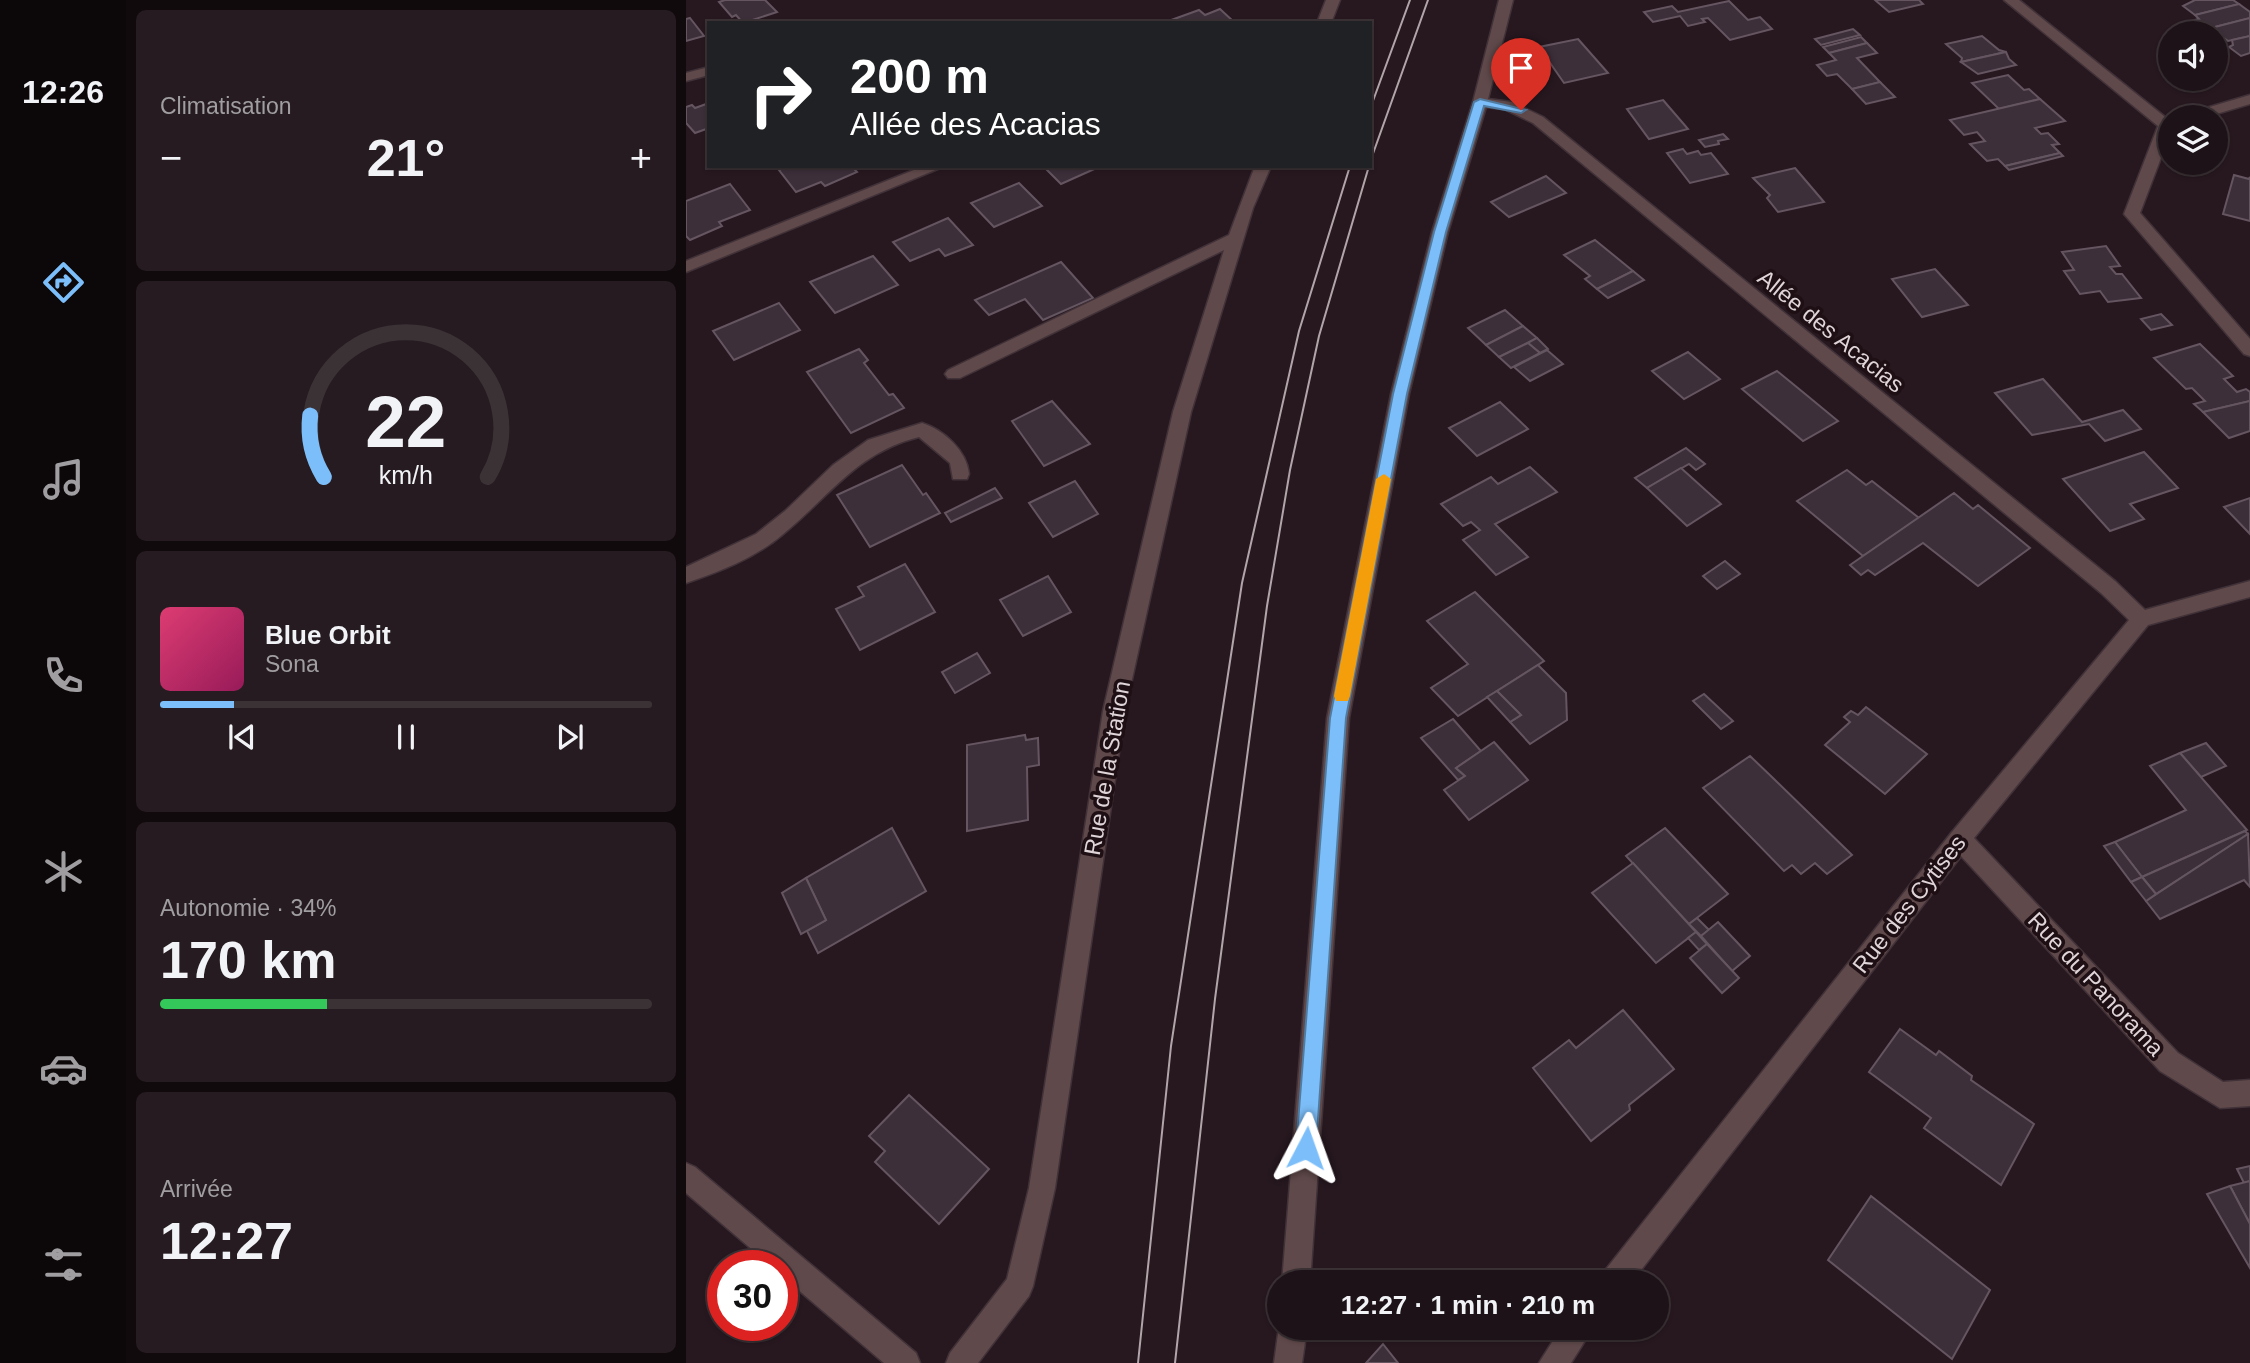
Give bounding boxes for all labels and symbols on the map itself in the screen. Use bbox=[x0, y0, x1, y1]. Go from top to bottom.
pin bbox=[1491, 38, 1551, 110]
street label: Allée des Acacias bbox=[1753, 264, 1909, 398]
street label: Rue de la Station bbox=[1079, 679, 1135, 857]
street label: Rue des Cytises bbox=[1847, 830, 1971, 978]
street label: Rue du Panorama bbox=[2023, 907, 2169, 1061]
position arrow bbox=[1269, 1111, 1343, 1185]
speed limit sign: 30 bbox=[707, 1250, 798, 1341]

